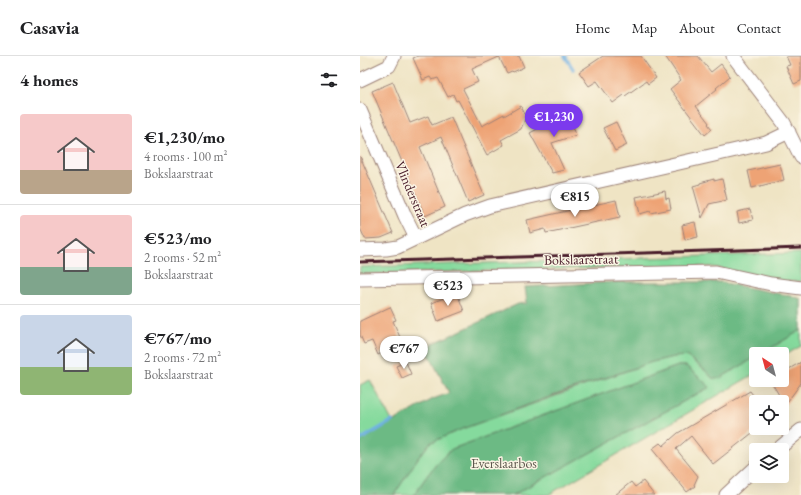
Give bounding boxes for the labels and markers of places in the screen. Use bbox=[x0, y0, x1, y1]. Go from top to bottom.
pin: €1,230 bbox=[521, 104, 587, 138]
pin: €815 bbox=[551, 184, 599, 218]
pin: €523 bbox=[424, 273, 472, 307]
pin: €767 bbox=[380, 336, 428, 370]

